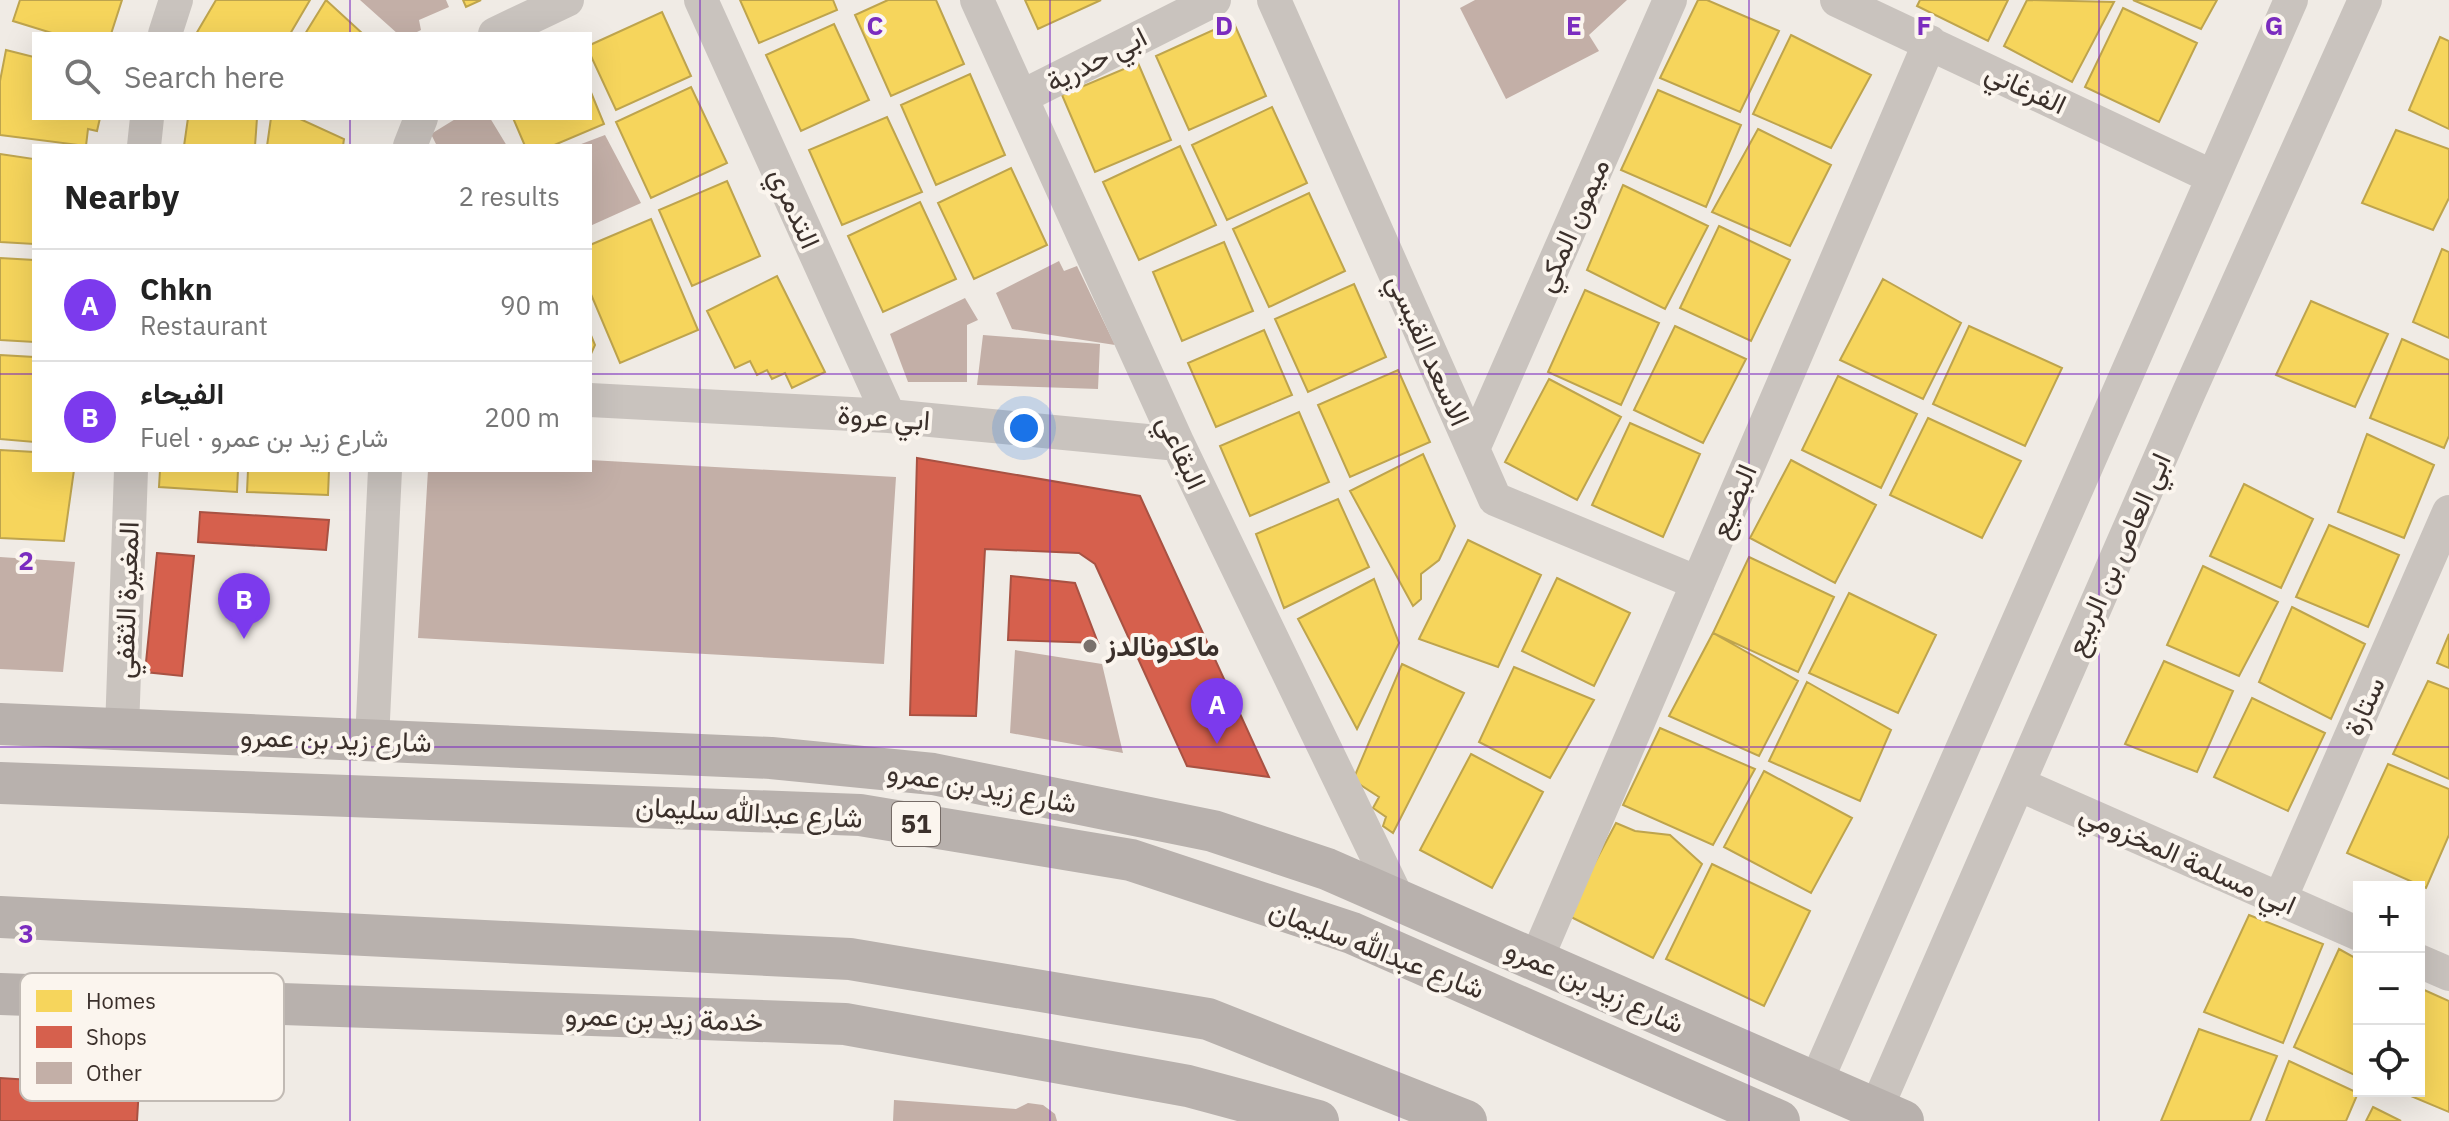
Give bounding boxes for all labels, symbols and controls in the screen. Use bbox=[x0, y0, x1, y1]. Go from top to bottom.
text: C bbox=[867, 8, 884, 42]
text: D bbox=[1215, 8, 1233, 42]
text: E bbox=[1566, 8, 1582, 42]
text: F bbox=[1916, 8, 1932, 42]
text: G bbox=[2265, 8, 2283, 42]
street label: ابي حدرية bbox=[1039, 17, 1155, 104]
search box bbox=[32, 32, 592, 120]
street label: الفرغاني bbox=[1978, 53, 2073, 127]
icon: search bbox=[60, 54, 104, 98]
text: Search here bbox=[124, 57, 285, 96]
street label: ميمون المكي bbox=[1526, 152, 1622, 299]
street label: التدمري bbox=[757, 161, 830, 256]
text: Nearby bbox=[64, 174, 179, 218]
text: 2 results bbox=[458, 179, 560, 213]
street label: الاسعد القيسي bbox=[1375, 268, 1479, 434]
text: Chkn bbox=[140, 269, 213, 308]
text: A bbox=[81, 288, 99, 322]
text: 90 m bbox=[500, 288, 560, 322]
text: Restaurant bbox=[140, 308, 268, 342]
text: الفيحاء bbox=[140, 373, 224, 412]
street label: ابي عروة bbox=[836, 395, 932, 443]
text: B bbox=[81, 400, 99, 434]
text: 200 m bbox=[484, 400, 560, 434]
your location bbox=[1004, 408, 1044, 448]
street label: البقاعي bbox=[1145, 408, 1216, 497]
text: Fuel · شارع زيد بن عمرو bbox=[140, 420, 388, 454]
street label: ابي العاص بن الربيع bbox=[2056, 447, 2183, 663]
street label: البضيع bbox=[1700, 458, 1766, 544]
street label: المغيرة الثقفي bbox=[104, 521, 152, 679]
text: 2 bbox=[18, 543, 34, 577]
pin: B bbox=[218, 573, 270, 639]
place label: ماكدونالدز bbox=[1105, 627, 1220, 664]
marker: ماكدونالدز bbox=[1081, 637, 1099, 655]
street label: ستارة bbox=[2334, 671, 2393, 741]
pin: A bbox=[1191, 678, 1243, 744]
street label: شارع زيد بن عمرو bbox=[240, 717, 432, 761]
street label: شارع زيد بن عمرو bbox=[885, 752, 1079, 822]
street label: شارع عبدالله سليمان bbox=[634, 787, 864, 837]
street label: ابي مسلمة المخزومي bbox=[2072, 794, 2302, 927]
road number: 51 bbox=[892, 802, 940, 846]
map controls bbox=[2353, 881, 2425, 1097]
button: + bbox=[2353, 881, 2425, 953]
street label: شارع عبدالله سليمان bbox=[1264, 891, 1490, 1007]
text: 3 bbox=[18, 916, 34, 950]
street label: شارع زيد بن عمرو bbox=[1500, 930, 1690, 1042]
button: − bbox=[2353, 953, 2425, 1025]
legend bbox=[20, 973, 284, 1101]
text: Homes bbox=[86, 986, 156, 1015]
street label: خدمة زيد بن عمرو bbox=[564, 996, 764, 1039]
text: Shops bbox=[86, 1022, 147, 1051]
button: locate bbox=[2353, 1025, 2425, 1097]
text: Other bbox=[86, 1058, 142, 1087]

